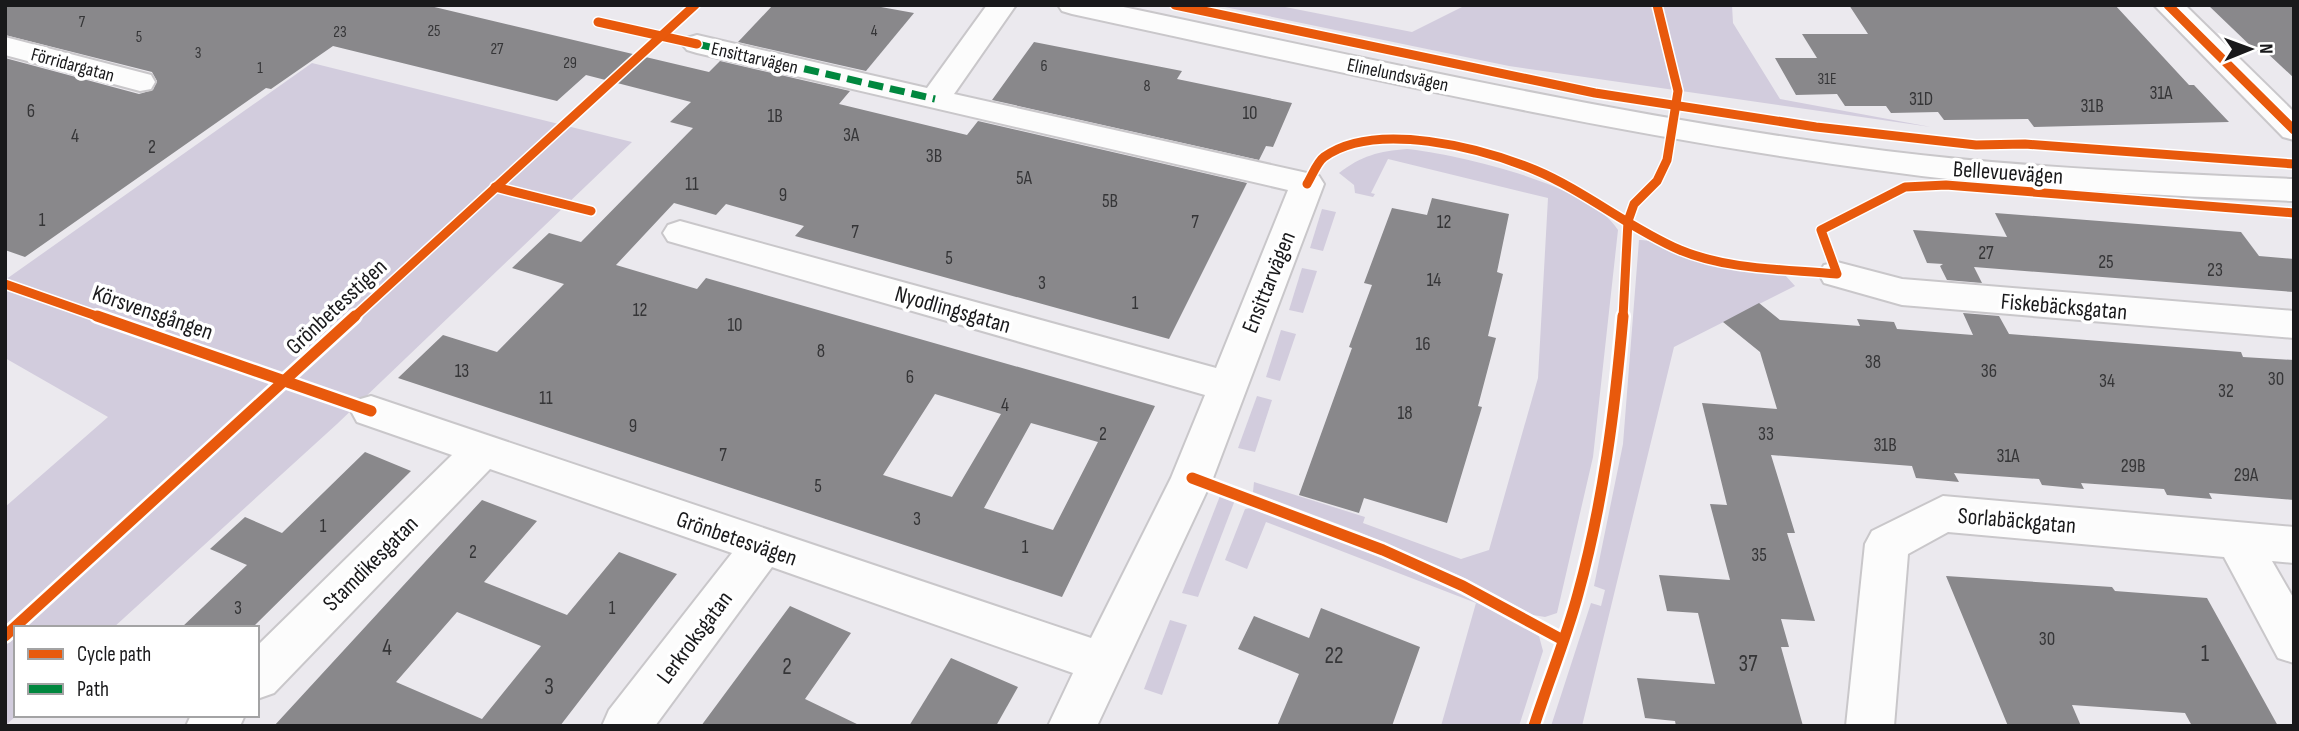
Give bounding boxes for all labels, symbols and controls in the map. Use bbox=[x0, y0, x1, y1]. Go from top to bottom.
house number: 7 bbox=[79, 13, 86, 32]
north arrow bbox=[2215, 14, 2285, 84]
house number: 25 bbox=[427, 22, 441, 41]
house number: 4 bbox=[871, 22, 878, 41]
house number: 23 bbox=[333, 23, 347, 42]
house number: 5 bbox=[136, 28, 142, 47]
street label: Ensittarvägen bbox=[709, 37, 800, 80]
house number: 27 bbox=[490, 40, 504, 59]
street label: Förridargatan bbox=[28, 43, 117, 88]
text: N bbox=[2254, 43, 2277, 54]
house number: 3 bbox=[195, 44, 201, 63]
house number: 29 bbox=[563, 54, 577, 73]
street label: Elinelundsvägen bbox=[1345, 54, 1450, 97]
house number: 6 bbox=[1040, 57, 1048, 76]
house number: 1 bbox=[257, 59, 263, 78]
house number: 31E bbox=[1817, 70, 1837, 89]
house number: 8 bbox=[1143, 77, 1151, 96]
house number: 31A bbox=[2149, 82, 2173, 105]
house number: 31D bbox=[1909, 88, 1933, 111]
house number: 31B bbox=[2080, 95, 2104, 118]
house number: 6 bbox=[27, 100, 35, 123]
house number: 10 bbox=[1242, 102, 1258, 125]
house number: 1B bbox=[767, 105, 783, 128]
house number: 3A bbox=[843, 124, 860, 147]
house number: 4 bbox=[71, 125, 79, 148]
house number: 2 bbox=[148, 136, 156, 159]
house number: 3B bbox=[926, 145, 942, 168]
street label: Bellevuevägen bbox=[1952, 155, 2064, 191]
house number: 5A bbox=[1016, 167, 1033, 190]
house number: 11 bbox=[685, 173, 699, 196]
house number: 9 bbox=[779, 184, 787, 207]
house number: 5B bbox=[1102, 190, 1118, 213]
house number: 1 bbox=[39, 209, 46, 232]
house number: 7 bbox=[1191, 211, 1199, 234]
house number: 12 bbox=[1437, 211, 1451, 234]
house number: 7 bbox=[851, 221, 859, 244]
street label: Ensittarvägen bbox=[1236, 228, 1302, 337]
house number: 27 bbox=[1978, 242, 1994, 265]
house number: 5 bbox=[945, 247, 953, 270]
house number: 25 bbox=[2098, 251, 2114, 274]
street label: Grönbetesstigen bbox=[280, 253, 393, 361]
house number: 23 bbox=[2207, 259, 2223, 282]
house number: 14 bbox=[1427, 269, 1441, 292]
house number: 3 bbox=[1038, 272, 1046, 295]
street label: Körsvensgången bbox=[89, 279, 217, 347]
street label: Nyodlingsgatan bbox=[892, 280, 1014, 340]
street label: Fiskebäcksgatan bbox=[2000, 288, 2128, 326]
house number: 1 bbox=[1132, 292, 1139, 315]
house number: 12 bbox=[633, 299, 647, 322]
house number: 10 bbox=[727, 314, 743, 337]
house number: 16 bbox=[1416, 333, 1430, 356]
house number: 8 bbox=[817, 340, 825, 363]
house number: 38 bbox=[1865, 351, 1881, 374]
house number: 13 bbox=[455, 360, 469, 383]
house number: 36 bbox=[1981, 360, 1997, 383]
house number: 6 bbox=[906, 366, 914, 389]
house number: 30 bbox=[2268, 368, 2284, 391]
house number: 34 bbox=[2099, 370, 2115, 393]
house number: 32 bbox=[2218, 380, 2234, 403]
house number: 11 bbox=[539, 387, 553, 410]
house number: 4 bbox=[1001, 394, 1009, 417]
house number: 18 bbox=[1398, 402, 1412, 425]
house number: 9 bbox=[629, 415, 637, 438]
house number: 2 bbox=[1099, 423, 1107, 446]
house number: 33 bbox=[1758, 423, 1774, 446]
house number: 31B bbox=[1873, 434, 1897, 457]
house number: 7 bbox=[719, 444, 727, 467]
house number: 31A bbox=[1996, 445, 2020, 468]
house number: 29B bbox=[2121, 455, 2145, 478]
house number: 29A bbox=[2234, 464, 2259, 487]
house number: 5 bbox=[814, 475, 822, 498]
street label: Sorlabäckgatan bbox=[1957, 502, 2077, 540]
street label: Grönbetesvägen bbox=[673, 505, 801, 573]
house number: 3 bbox=[913, 508, 921, 531]
street label: Stamdikesgatan bbox=[317, 510, 424, 617]
house number: 1 bbox=[320, 515, 327, 538]
house number: 1 bbox=[1022, 536, 1029, 559]
house number: 2 bbox=[469, 541, 477, 564]
house number: 35 bbox=[1751, 544, 1767, 567]
street label: Lerkroksgatan bbox=[651, 586, 739, 689]
house number: 3 bbox=[234, 597, 242, 620]
house number: 1 bbox=[609, 597, 616, 620]
legend bbox=[14, 626, 259, 717]
house number: 30 bbox=[2039, 628, 2055, 651]
house number: 4 bbox=[382, 634, 392, 662]
house number: 1 bbox=[2201, 640, 2209, 668]
text: Cycle path bbox=[77, 642, 151, 667]
house number: 22 bbox=[1325, 642, 1343, 670]
house number: 37 bbox=[1739, 650, 1757, 678]
house number: 2 bbox=[782, 653, 792, 681]
house number: 3 bbox=[544, 673, 554, 701]
text: Path bbox=[77, 677, 109, 702]

